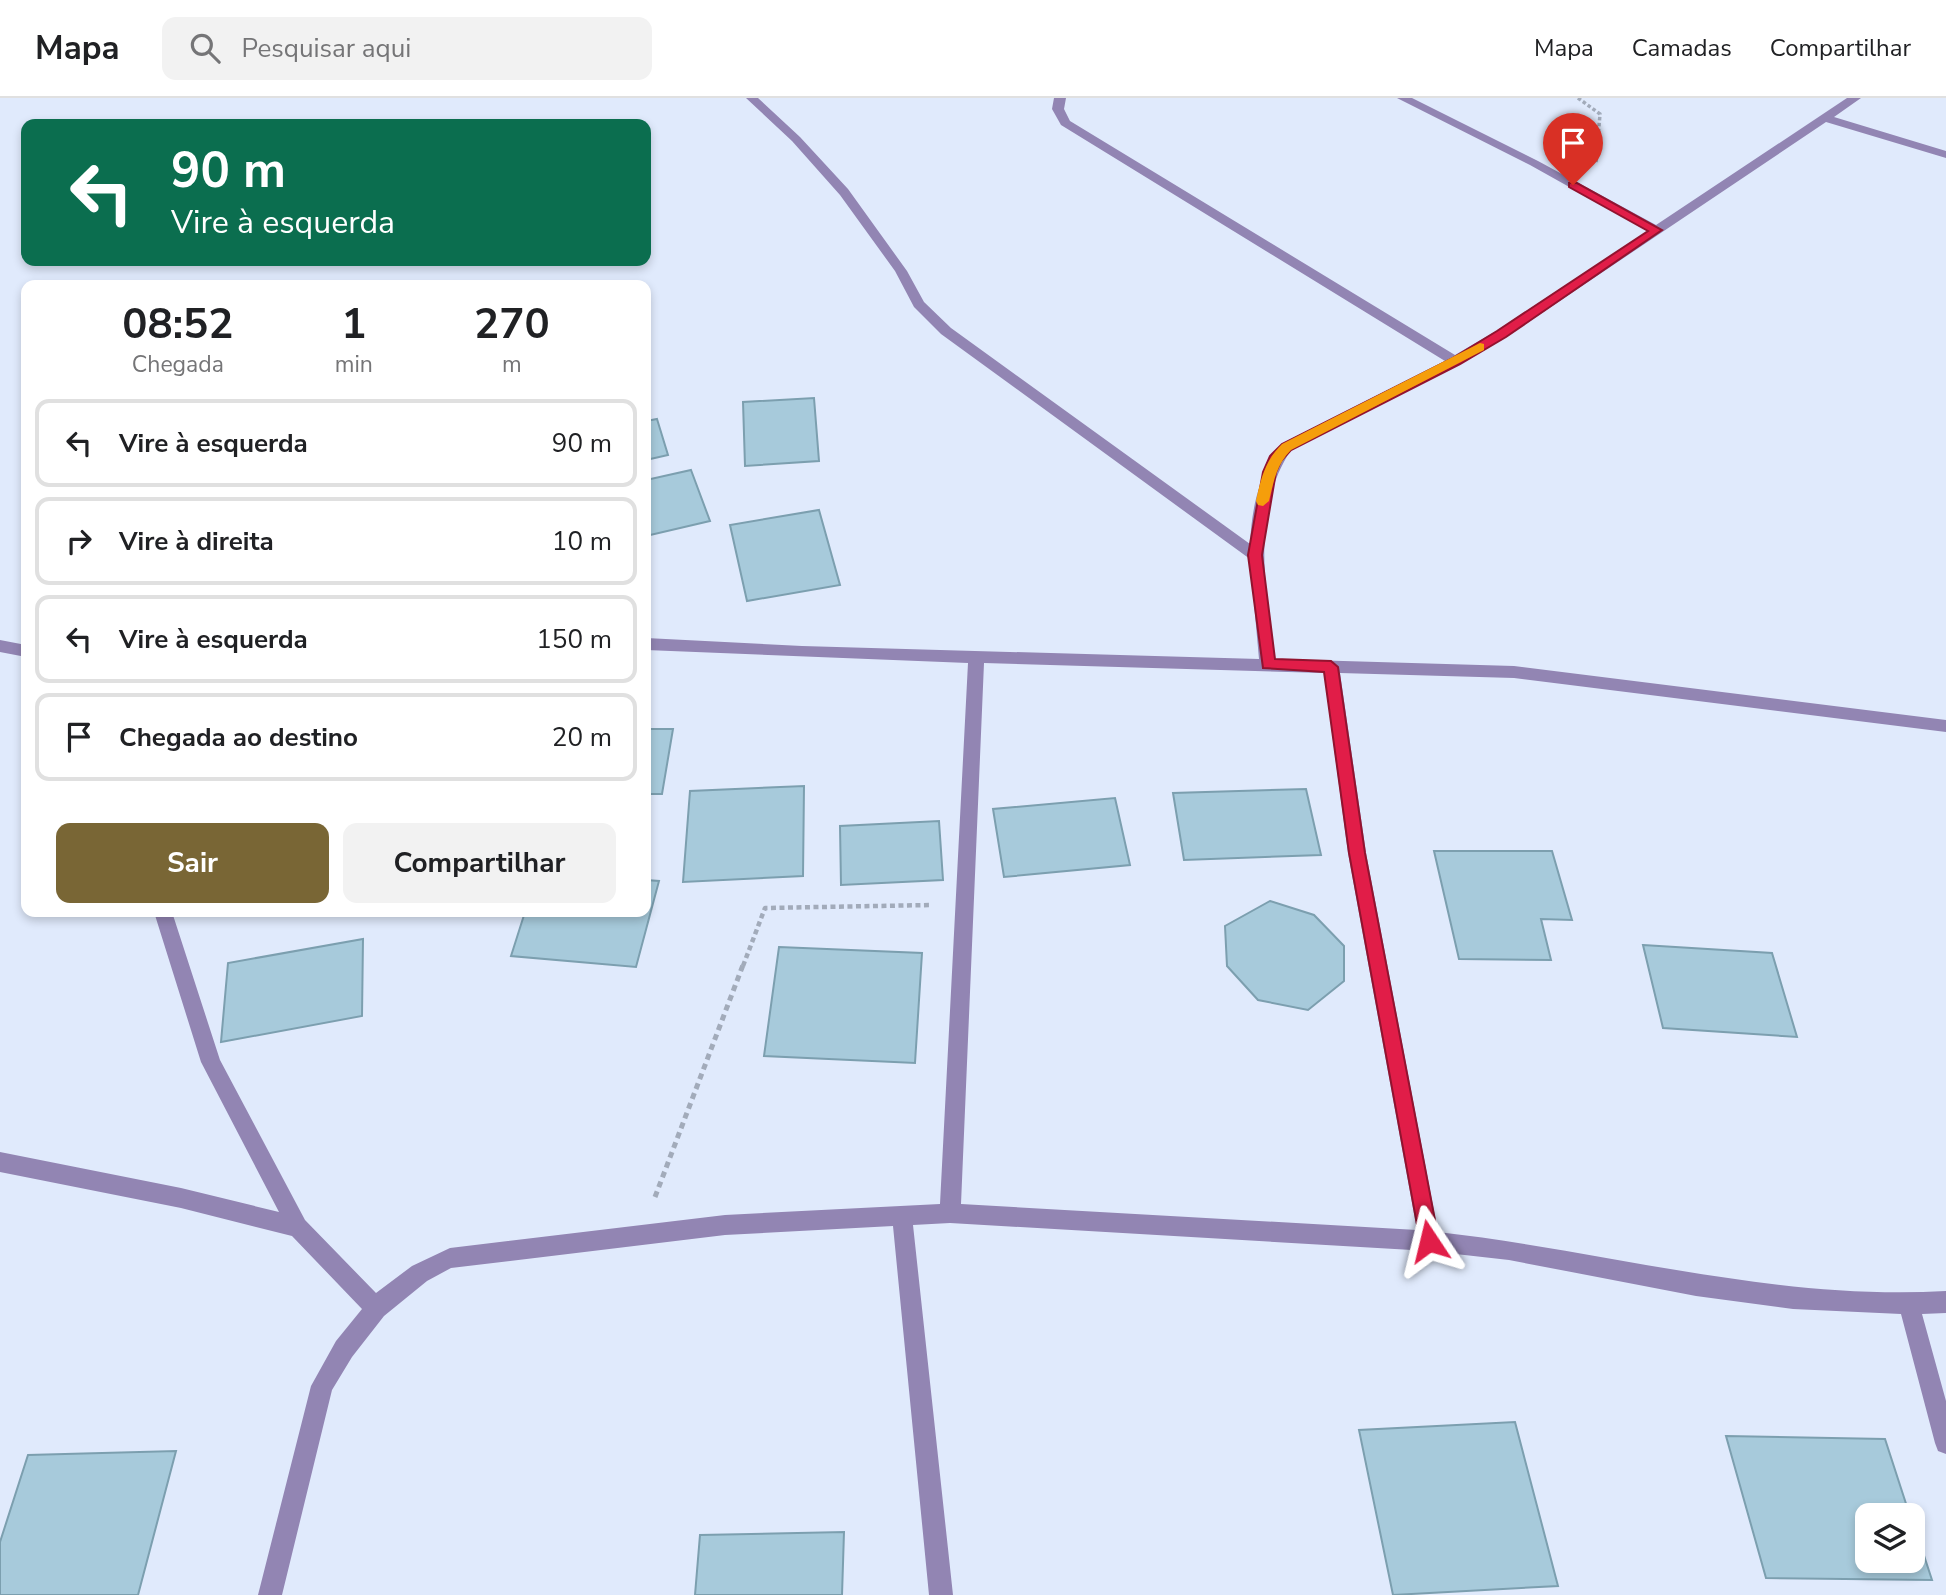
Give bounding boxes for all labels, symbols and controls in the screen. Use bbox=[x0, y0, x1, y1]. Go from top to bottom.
search box bbox=[162, 17, 652, 80]
text: Mapa bbox=[35, 26, 120, 71]
icon: search bbox=[186, 29, 224, 67]
text: Pesquisar aqui bbox=[242, 31, 411, 66]
text: Mapa bbox=[1534, 32, 1594, 64]
text: Camadas bbox=[1632, 32, 1732, 64]
text: Compartilhar bbox=[1770, 32, 1911, 64]
pin bbox=[1543, 113, 1603, 185]
icon: arrive bbox=[1554, 124, 1592, 162]
text: 90 m bbox=[171, 137, 286, 204]
icon: left bbox=[56, 147, 147, 238]
text: Vire à esquerda bbox=[171, 201, 395, 244]
text: 08:52 bbox=[122, 296, 233, 353]
text: 1 bbox=[341, 296, 366, 353]
text: 270 bbox=[474, 296, 550, 353]
text: Chegada bbox=[132, 349, 224, 380]
text: min bbox=[335, 349, 373, 380]
text: m bbox=[502, 349, 522, 380]
icon: left bbox=[60, 424, 98, 462]
text: Vire à esquerda bbox=[119, 426, 308, 461]
text: 90 m bbox=[552, 426, 612, 461]
icon: right bbox=[60, 522, 98, 560]
text: Vire à direita bbox=[119, 524, 274, 559]
text: 10 m bbox=[552, 524, 612, 559]
icon: left bbox=[60, 620, 98, 658]
text: Vire à esquerda bbox=[119, 622, 308, 657]
text: 150 m bbox=[536, 622, 612, 657]
icon: arrive bbox=[60, 718, 98, 756]
text: Chegada ao destino bbox=[119, 720, 358, 755]
text: 20 m bbox=[552, 720, 612, 755]
button: Sair bbox=[56, 823, 329, 903]
button: Compartilhar bbox=[343, 823, 616, 903]
position arrow bbox=[1392, 1204, 1466, 1278]
map controls bbox=[1855, 1503, 1925, 1573]
button: layers bbox=[1855, 1503, 1925, 1573]

